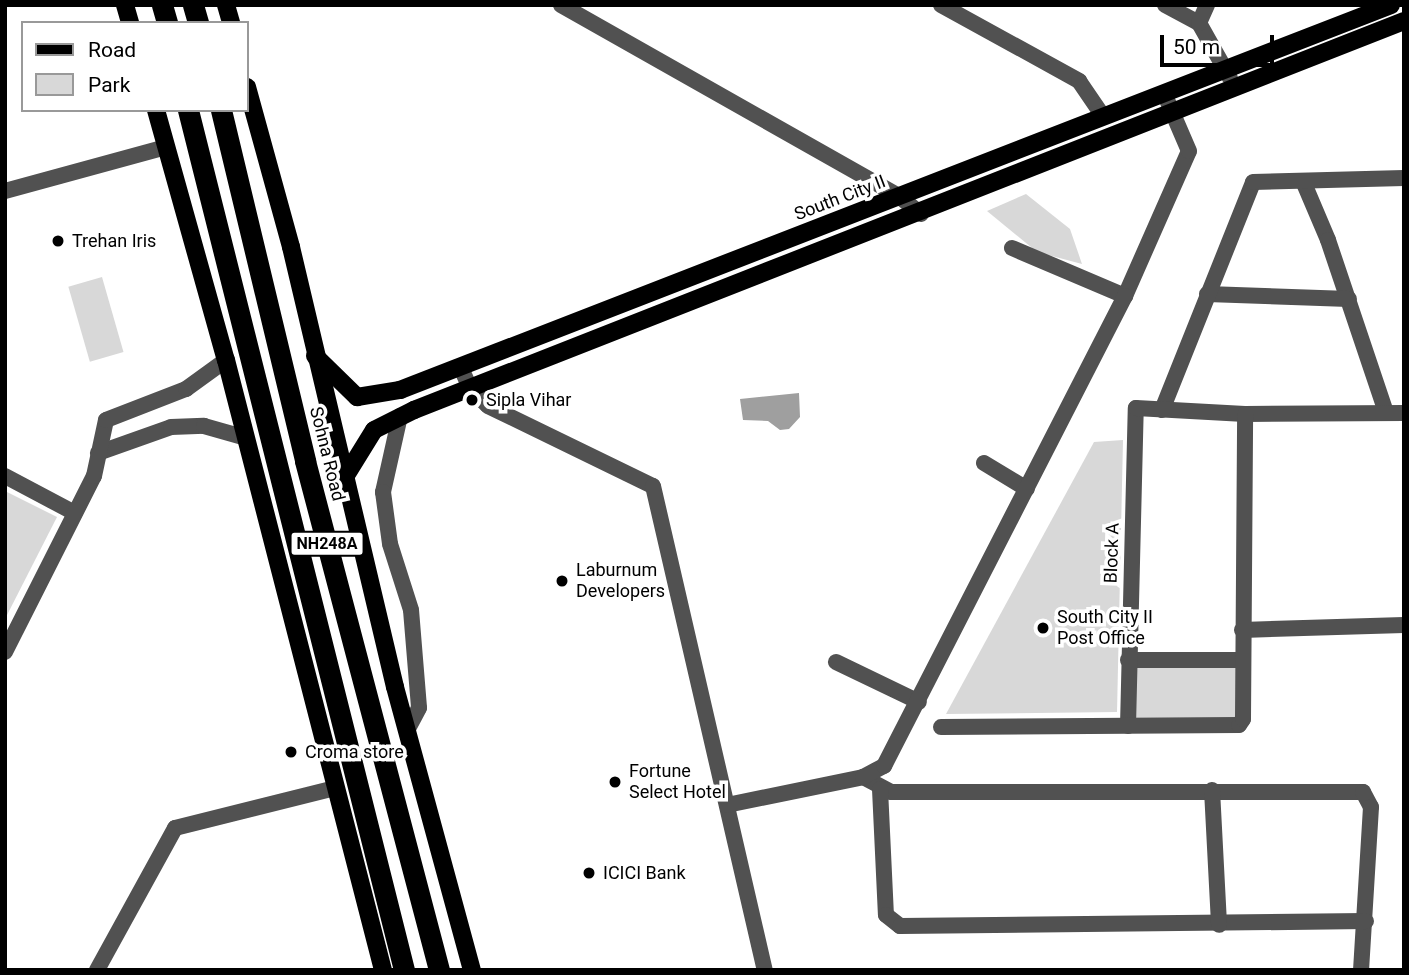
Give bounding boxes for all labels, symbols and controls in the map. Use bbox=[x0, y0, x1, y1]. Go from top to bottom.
legend bbox=[21, 21, 248, 112]
scale bar bbox=[1164, 21, 1278, 65]
text: 50 m bbox=[1173, 35, 1220, 59]
text: Road bbox=[88, 38, 136, 62]
text: Park bbox=[88, 73, 130, 97]
street label: South City II bbox=[791, 171, 889, 225]
place label: Trehan Iris bbox=[72, 230, 156, 252]
marker: Trehan Iris bbox=[50, 233, 66, 249]
place label: Sipla Vihar bbox=[486, 389, 571, 411]
marker: Sipla Vihar bbox=[464, 392, 480, 408]
street label: Sohna Road bbox=[305, 405, 349, 503]
street label: Block A bbox=[1100, 522, 1124, 584]
road number: NH248A bbox=[288, 531, 366, 556]
place label: Laburnum Developers bbox=[576, 560, 665, 602]
marker: Laburnum Developers bbox=[554, 573, 570, 589]
place label: South City II Post Office bbox=[1057, 607, 1153, 650]
marker: South City II Post Office bbox=[1035, 620, 1051, 636]
place label: Croma store bbox=[305, 741, 404, 763]
marker: Croma store bbox=[283, 744, 299, 760]
place label: Fortune Select Hotel bbox=[629, 761, 726, 804]
marker: Fortune Select Hotel bbox=[607, 774, 623, 790]
place label: ICICI Bank bbox=[603, 862, 686, 884]
marker: ICICI Bank bbox=[581, 865, 597, 881]

